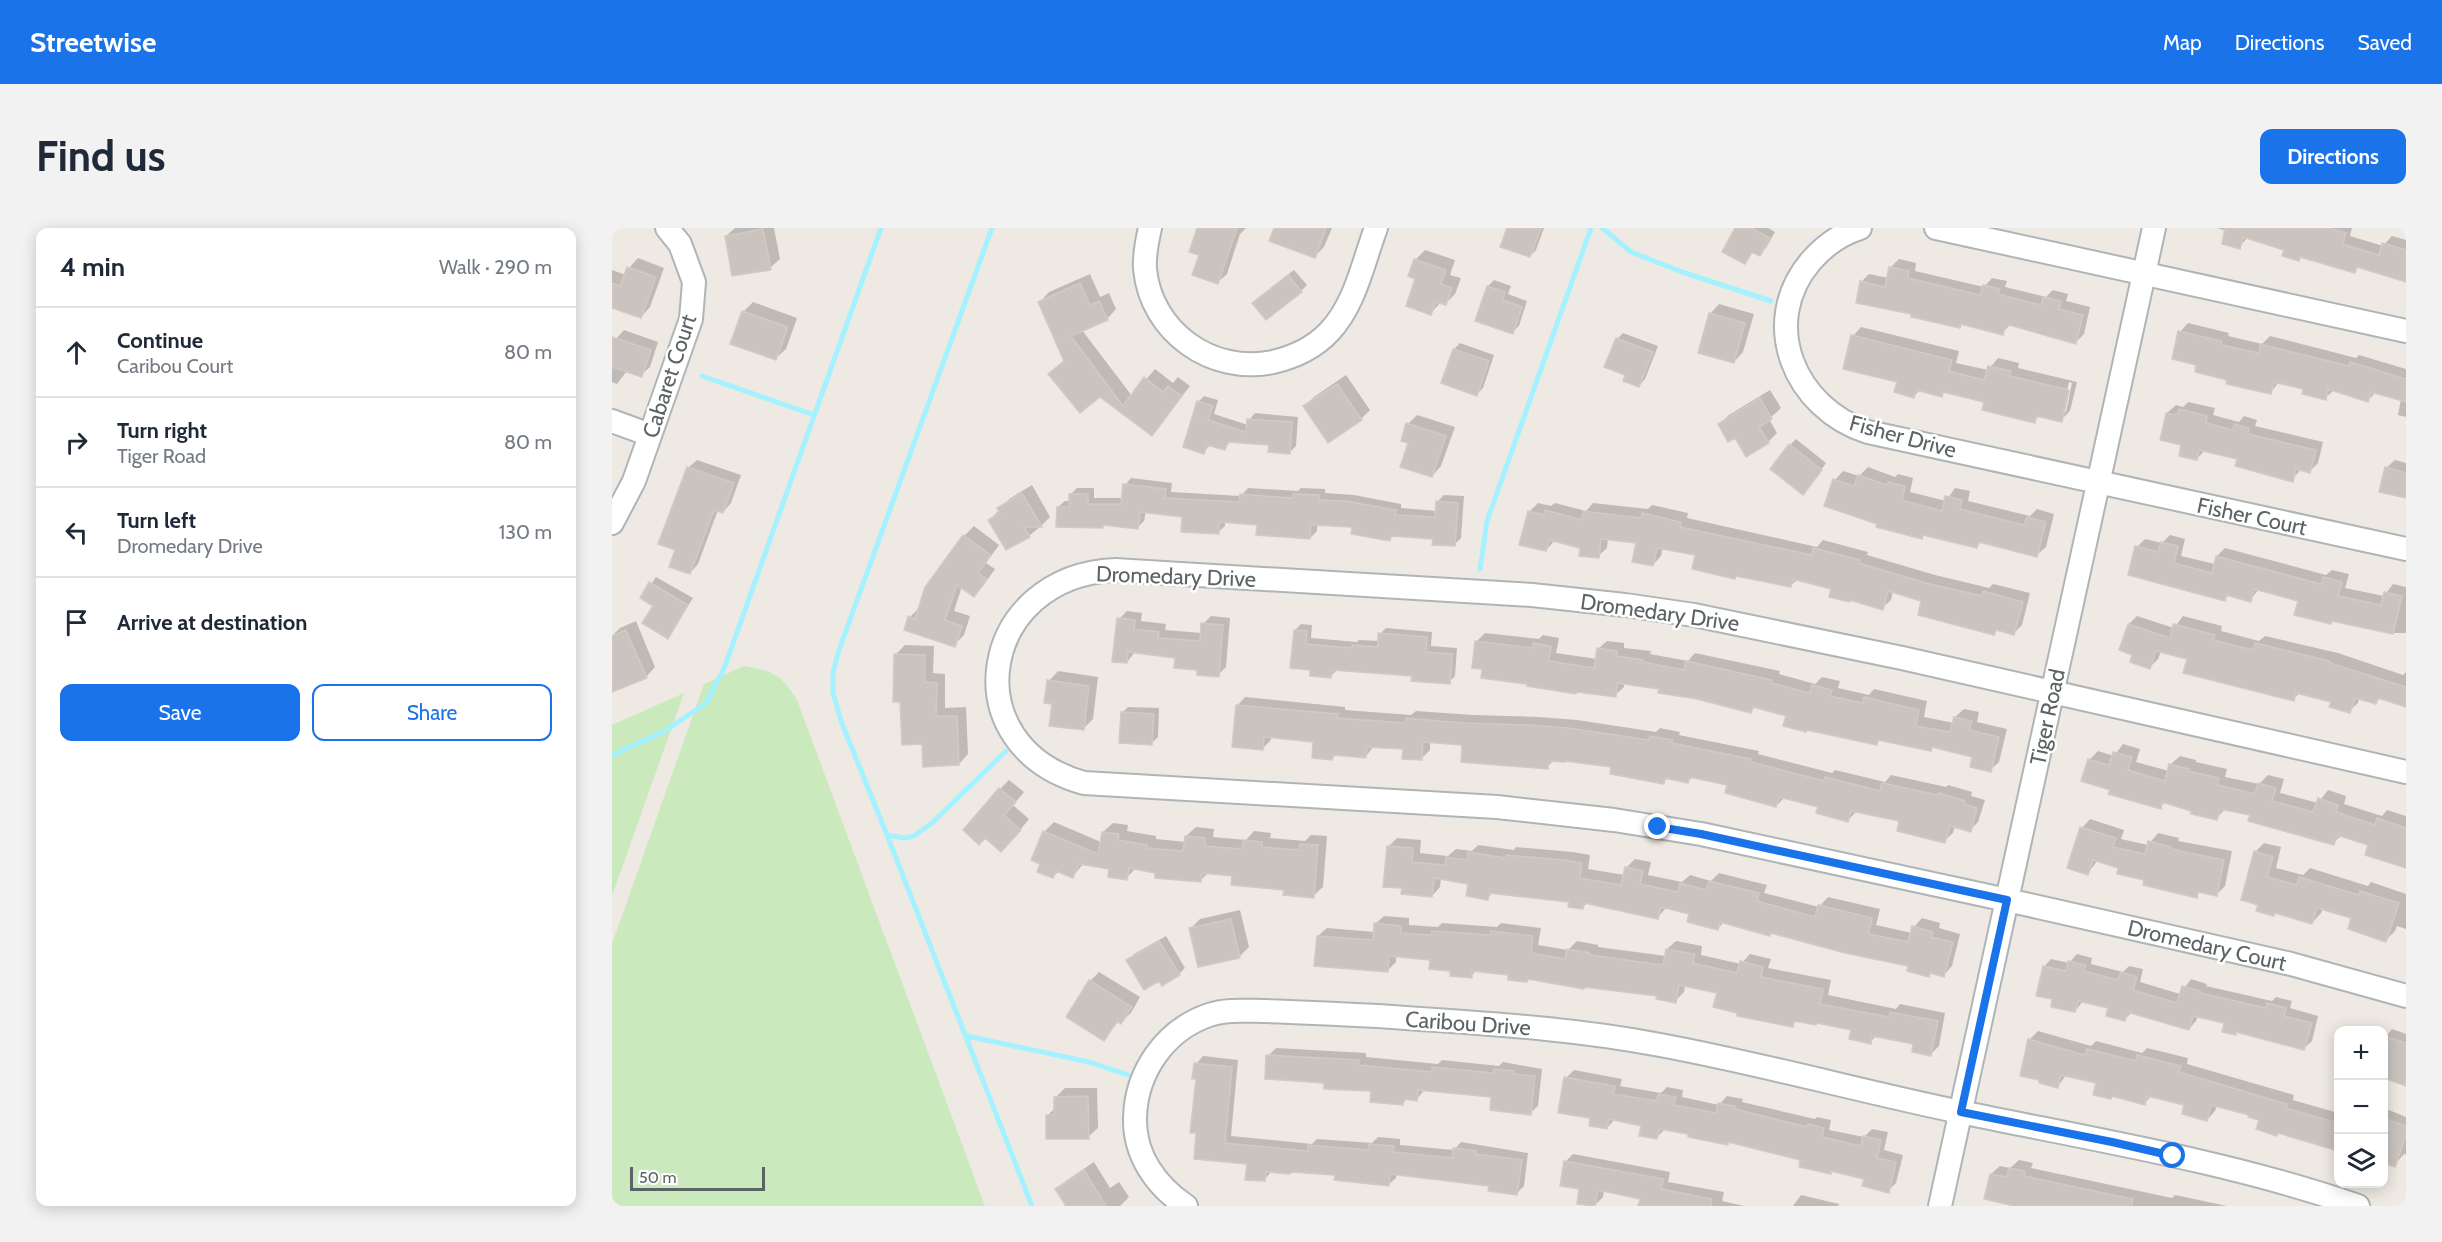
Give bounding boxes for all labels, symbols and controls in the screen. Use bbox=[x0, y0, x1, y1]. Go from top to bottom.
text: Streetwise bbox=[30, 25, 156, 59]
text: Map bbox=[2163, 30, 2202, 55]
text: Directions bbox=[2235, 30, 2324, 55]
text: Saved bbox=[2357, 30, 2412, 55]
button: Directions bbox=[2260, 129, 2406, 184]
text: Find us bbox=[36, 130, 165, 182]
text: 4 min bbox=[60, 251, 125, 283]
text: Walk · 290 m bbox=[439, 255, 552, 279]
street label: Cabaret Court bbox=[637, 310, 702, 441]
text: Continue bbox=[117, 327, 203, 354]
icon: ahead bbox=[60, 336, 93, 369]
text: 80 m bbox=[504, 340, 552, 364]
text: Caribou Court bbox=[117, 354, 233, 378]
street label: Fisher Drive bbox=[1846, 409, 1959, 464]
text: Turn right bbox=[117, 417, 207, 444]
icon: right bbox=[60, 426, 93, 459]
text: 80 m bbox=[504, 430, 552, 454]
text: Tiger Road bbox=[117, 444, 206, 468]
street label: Fisher Court bbox=[2195, 492, 2310, 541]
text: Turn left bbox=[117, 507, 196, 534]
icon: left bbox=[60, 516, 93, 549]
text: 130 m bbox=[499, 520, 552, 544]
text: Dromedary Drive bbox=[117, 534, 263, 558]
street label: Dromedary Drive bbox=[1095, 560, 1257, 593]
street label: Dromedary Drive bbox=[1579, 588, 1741, 637]
icon: arrive bbox=[60, 606, 93, 639]
text: Arrive at destination bbox=[117, 609, 307, 636]
street label: Tiger Road bbox=[2024, 666, 2071, 768]
button: Save bbox=[60, 684, 300, 741]
button: Share bbox=[312, 684, 552, 741]
route end bbox=[1644, 813, 1670, 839]
street label: Dromedary Court bbox=[2125, 914, 2290, 977]
street label: Caribou Drive bbox=[1404, 1006, 1532, 1041]
map controls bbox=[2334, 1026, 2388, 1188]
button: + bbox=[2334, 1026, 2388, 1080]
button: − bbox=[2334, 1080, 2388, 1134]
button: layers bbox=[2334, 1134, 2388, 1188]
route start bbox=[2159, 1142, 2185, 1168]
scale bar bbox=[630, 1164, 765, 1192]
text: 50 m bbox=[639, 1168, 676, 1187]

